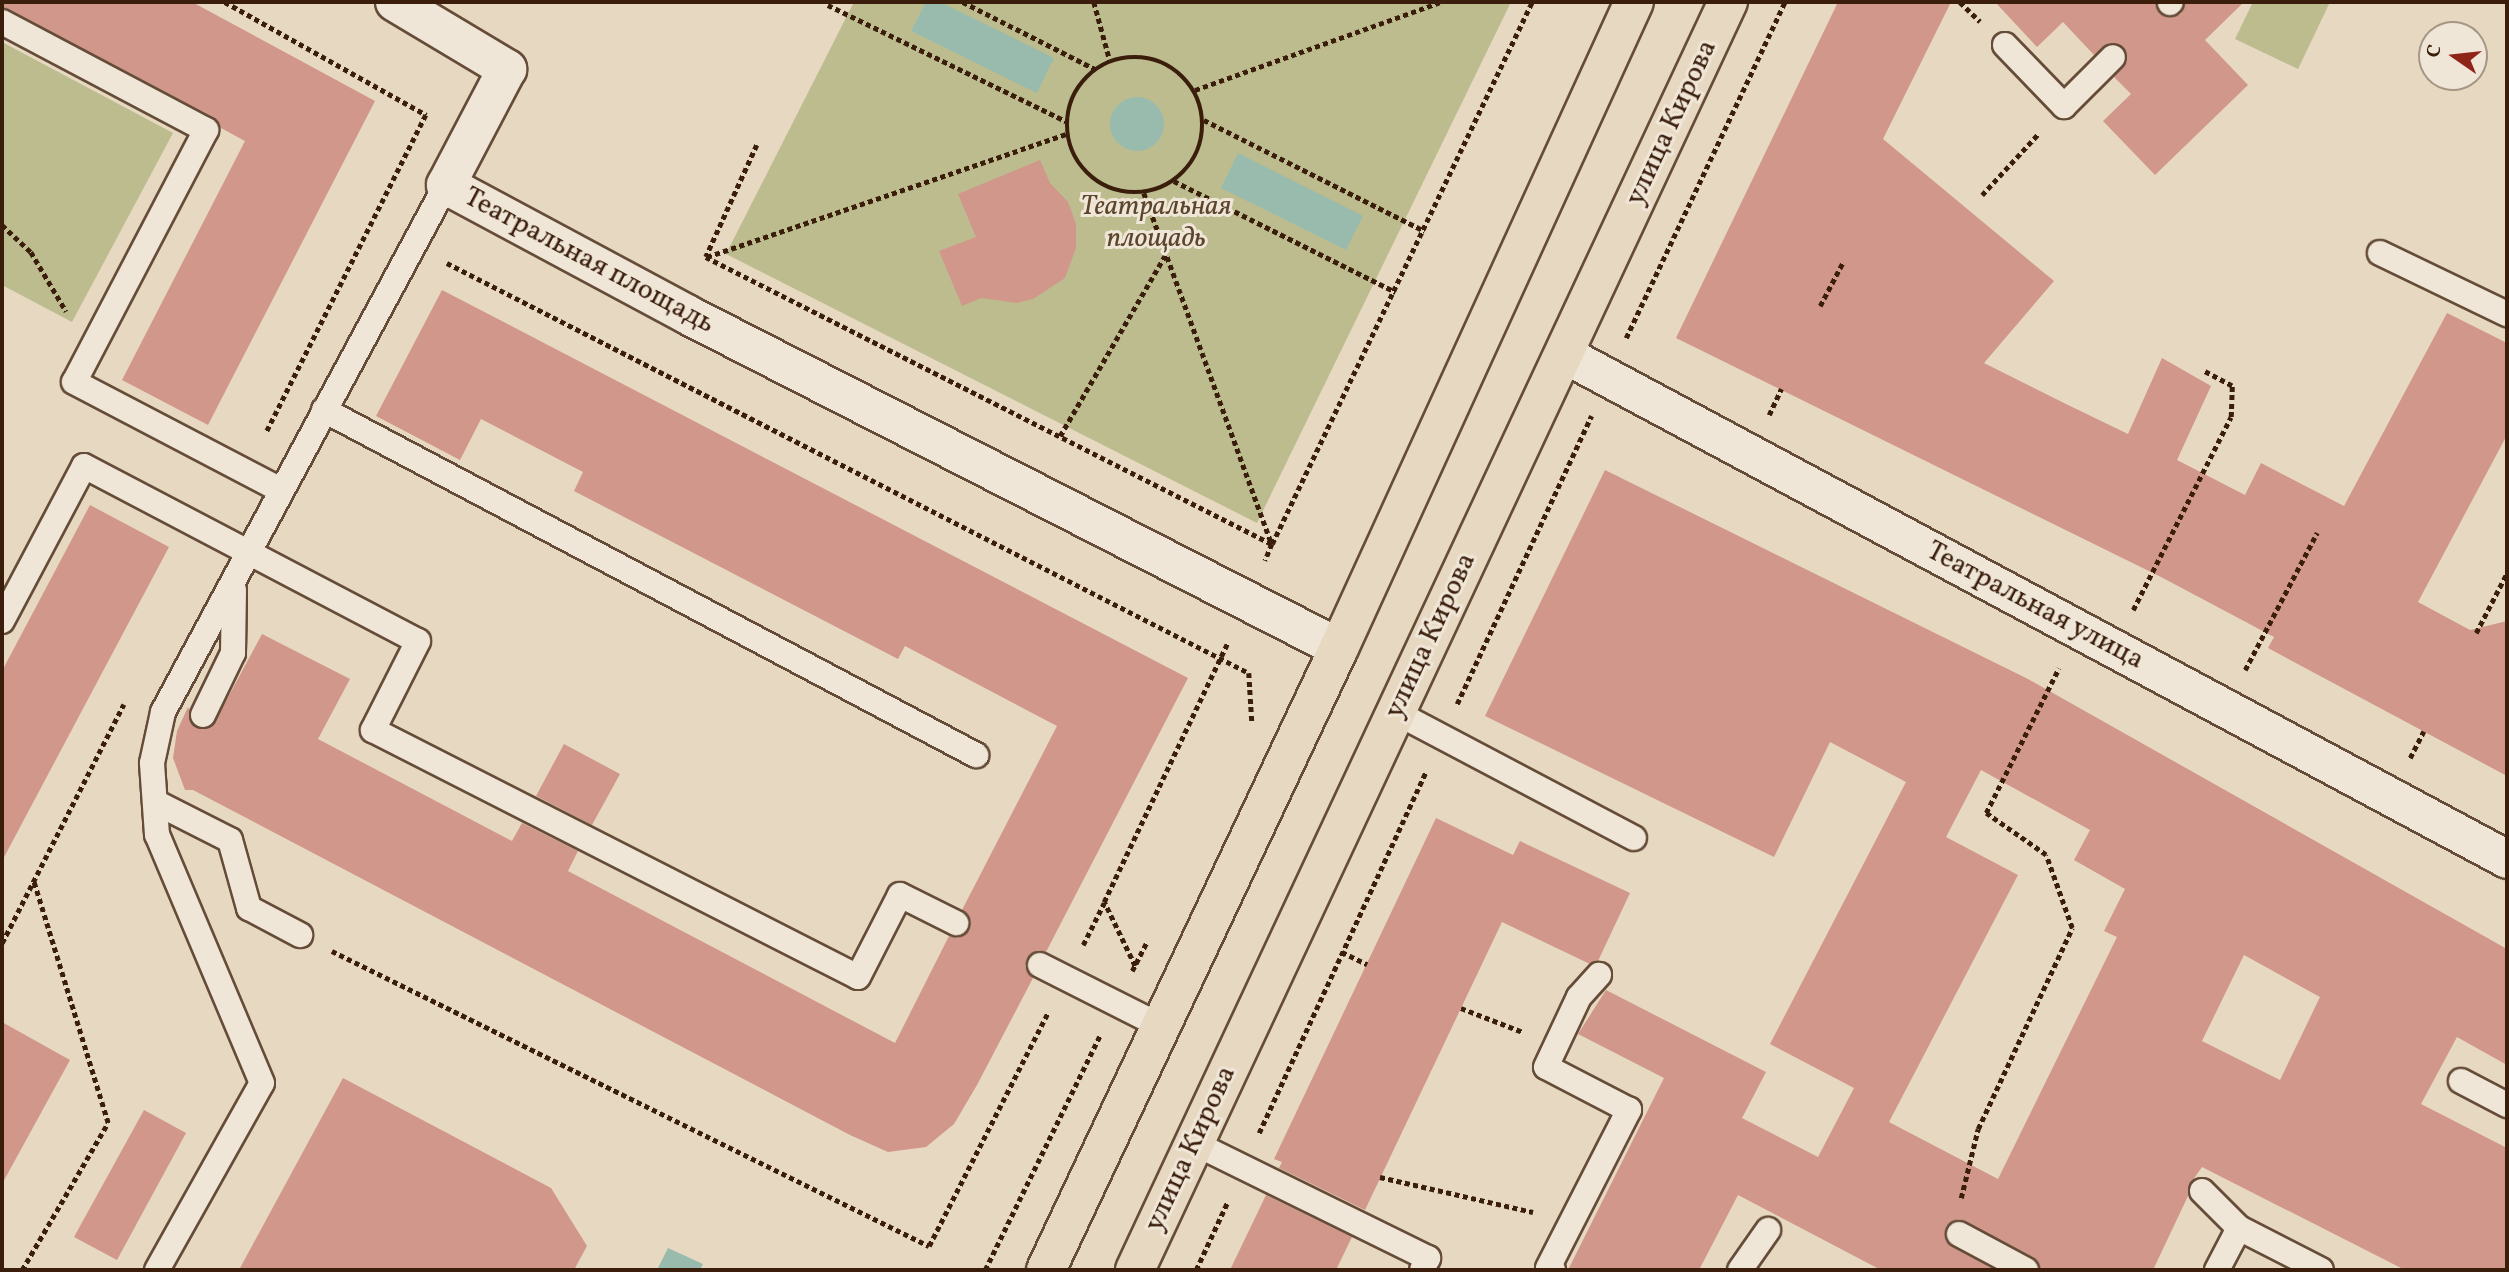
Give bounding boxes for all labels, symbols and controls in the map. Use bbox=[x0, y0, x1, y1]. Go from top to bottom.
north arrow bbox=[2418, 21, 2488, 91]
street label: улица Кирова bbox=[1619, 35, 1725, 211]
text: С bbox=[2420, 42, 2449, 60]
street label: Театральная площадь bbox=[458, 181, 720, 341]
park label: Театральная площадь bbox=[1081, 190, 1231, 256]
street label: Театральная улица bbox=[1920, 534, 2150, 678]
street label: улица Кирова bbox=[1378, 548, 1484, 724]
street label: улица Кирова bbox=[1138, 1061, 1244, 1237]

